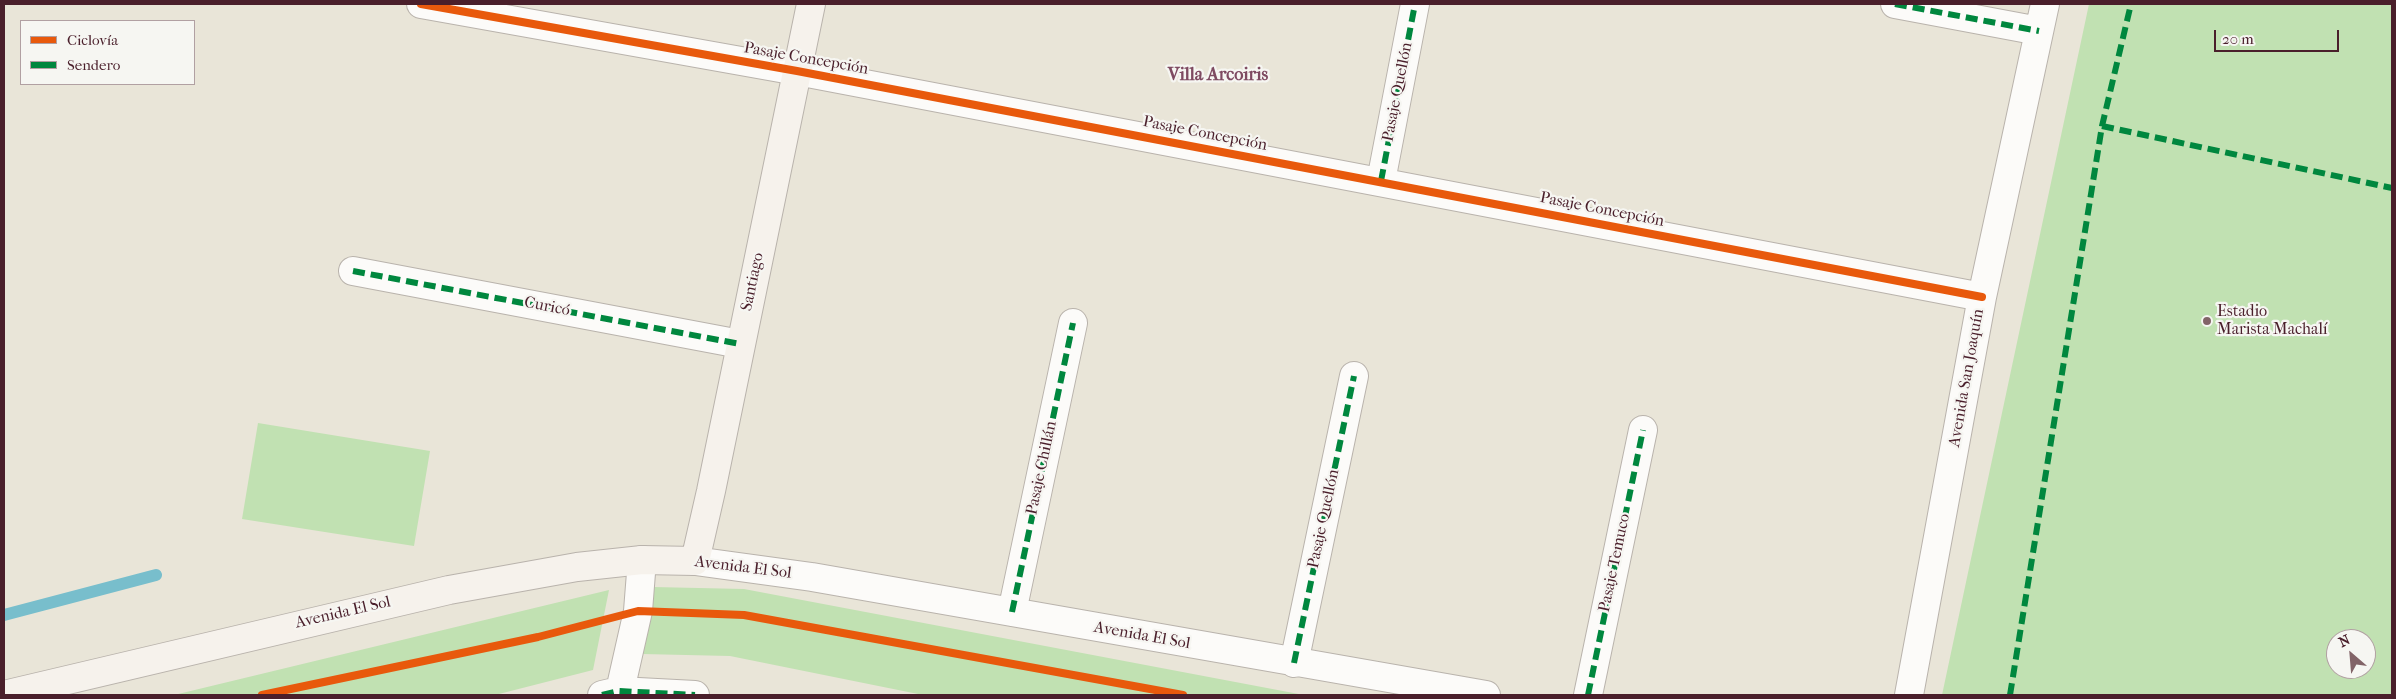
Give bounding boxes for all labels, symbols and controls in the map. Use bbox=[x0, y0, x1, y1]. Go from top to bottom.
legend bbox=[20, 20, 195, 85]
scale bar bbox=[2216, 20, 2341, 52]
text: 20 m bbox=[2222, 30, 2254, 48]
text: Ciclovía bbox=[67, 31, 118, 49]
street label: Pasaje Concepción bbox=[742, 39, 870, 79]
street label: Pasaje Quellón bbox=[1379, 41, 1417, 143]
text: Sendero bbox=[67, 56, 120, 74]
district label: Villa Arcoiris bbox=[1168, 65, 1268, 87]
street label: Pasaje Concepción bbox=[1141, 113, 1269, 155]
street label: Pasaje Concepción bbox=[1538, 189, 1666, 231]
street label: Santiago bbox=[737, 251, 769, 313]
street label: Curicó bbox=[522, 293, 572, 321]
place label: Estadio Marista Machalí bbox=[2217, 302, 2328, 340]
street label: Avenida San Joaquín bbox=[1945, 307, 1989, 449]
marker: Estadio Marista Machalí bbox=[2201, 315, 2213, 327]
street label: Pasaje Chillán bbox=[1023, 419, 1061, 517]
street label: Pasaje Quellón bbox=[1304, 468, 1344, 570]
street label: Pasaje Temuco bbox=[1595, 512, 1635, 614]
street label: Avenida El Sol bbox=[694, 553, 792, 583]
street label: Avenida El Sol bbox=[293, 593, 393, 633]
street label: Avenida El Sol bbox=[1092, 618, 1192, 654]
north arrow bbox=[2326, 629, 2376, 679]
text: N bbox=[2336, 631, 2353, 651]

